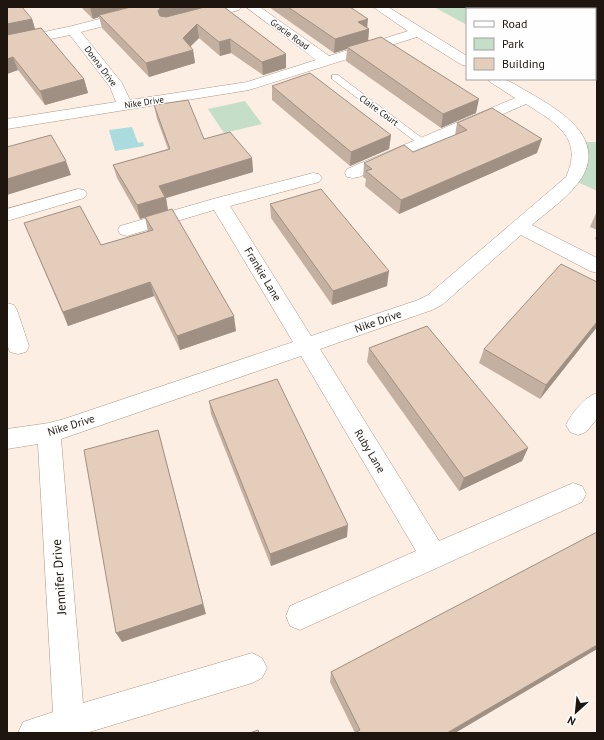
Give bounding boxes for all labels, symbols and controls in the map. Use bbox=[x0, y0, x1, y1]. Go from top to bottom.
legend bbox=[466, 8, 596, 80]
street label: Gracie Road bbox=[268, 16, 312, 52]
text: Road bbox=[502, 16, 527, 31]
text: Park bbox=[502, 36, 524, 51]
street label: Donna Drive bbox=[82, 44, 120, 89]
text: Building bbox=[502, 56, 545, 71]
street label: Claire Court bbox=[357, 92, 401, 128]
street label: Nike Drive bbox=[123, 93, 165, 111]
street label: Frankie Lane bbox=[242, 245, 285, 304]
street label: Nike Drive bbox=[353, 306, 404, 336]
street label: Nike Drive bbox=[46, 411, 97, 439]
street label: Ruby Lane bbox=[352, 427, 389, 476]
street label: Jennifer Drive bbox=[48, 539, 70, 616]
north arrow bbox=[556, 692, 596, 732]
text: N bbox=[565, 713, 578, 729]

